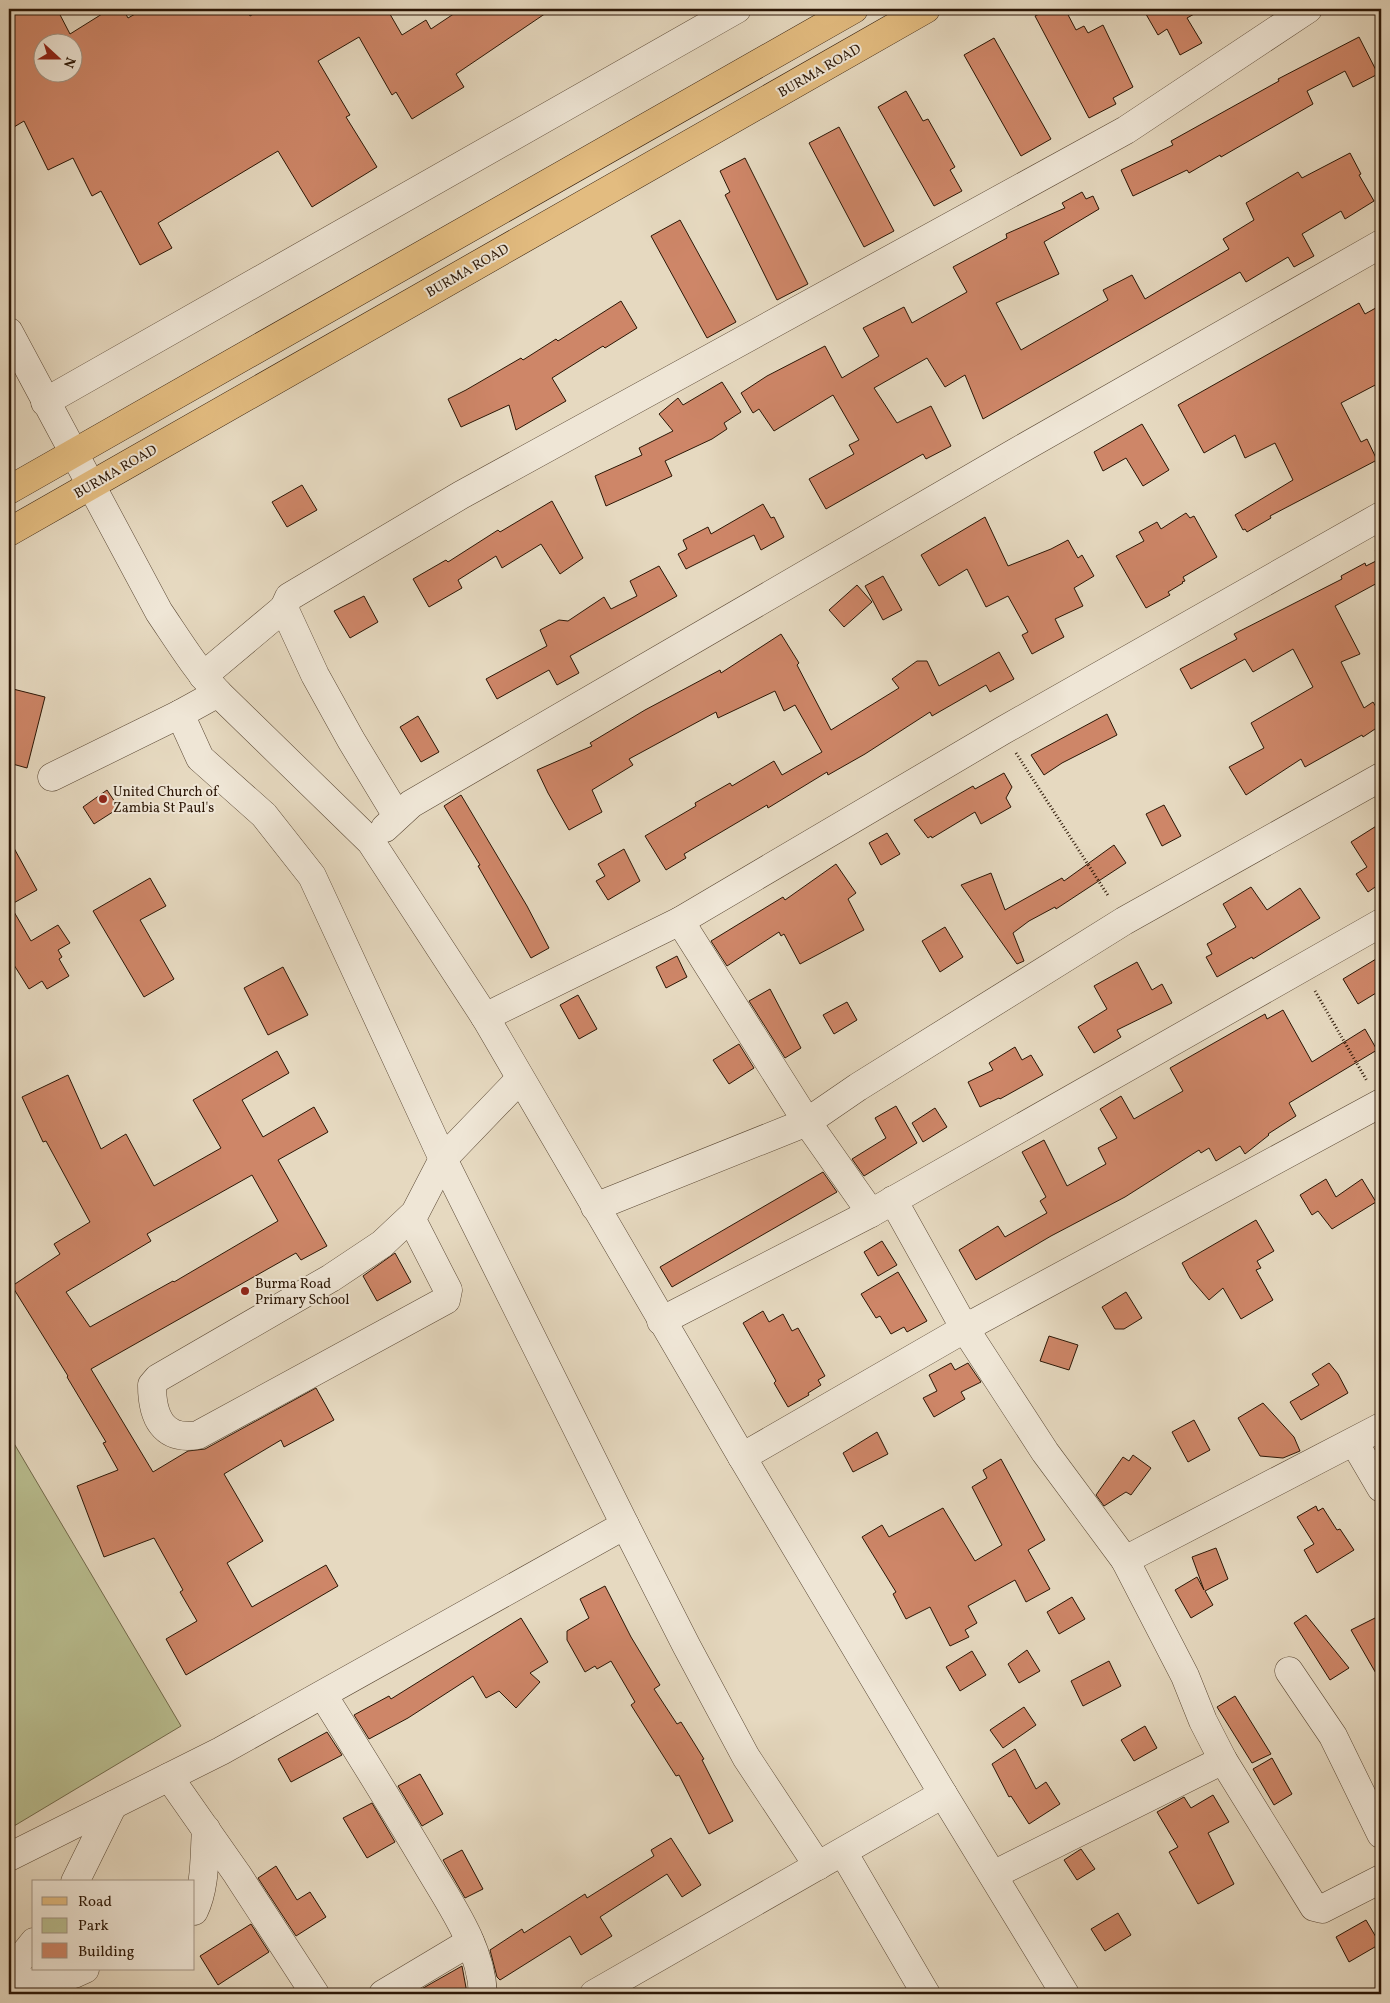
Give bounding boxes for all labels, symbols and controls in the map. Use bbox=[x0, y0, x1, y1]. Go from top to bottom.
north arrow bbox=[32, 32, 82, 82]
street label: BURMA ROAD bbox=[775, 40, 865, 103]
text: N bbox=[58, 54, 79, 70]
street label: BURMA ROAD bbox=[423, 240, 513, 303]
street label: BURMA ROAD bbox=[71, 441, 161, 504]
place label: United Church of Zambia St Paul's bbox=[113, 783, 219, 818]
marker: United Church of Zambia St Paul's bbox=[97, 793, 109, 805]
place label: Burma Road Primary School bbox=[255, 1275, 349, 1310]
marker: Burma Road Primary School bbox=[239, 1285, 251, 1297]
legend bbox=[32, 1880, 195, 1970]
text: Road bbox=[78, 1892, 112, 1913]
text: Park bbox=[78, 1916, 109, 1937]
text: Building bbox=[78, 1942, 135, 1963]

